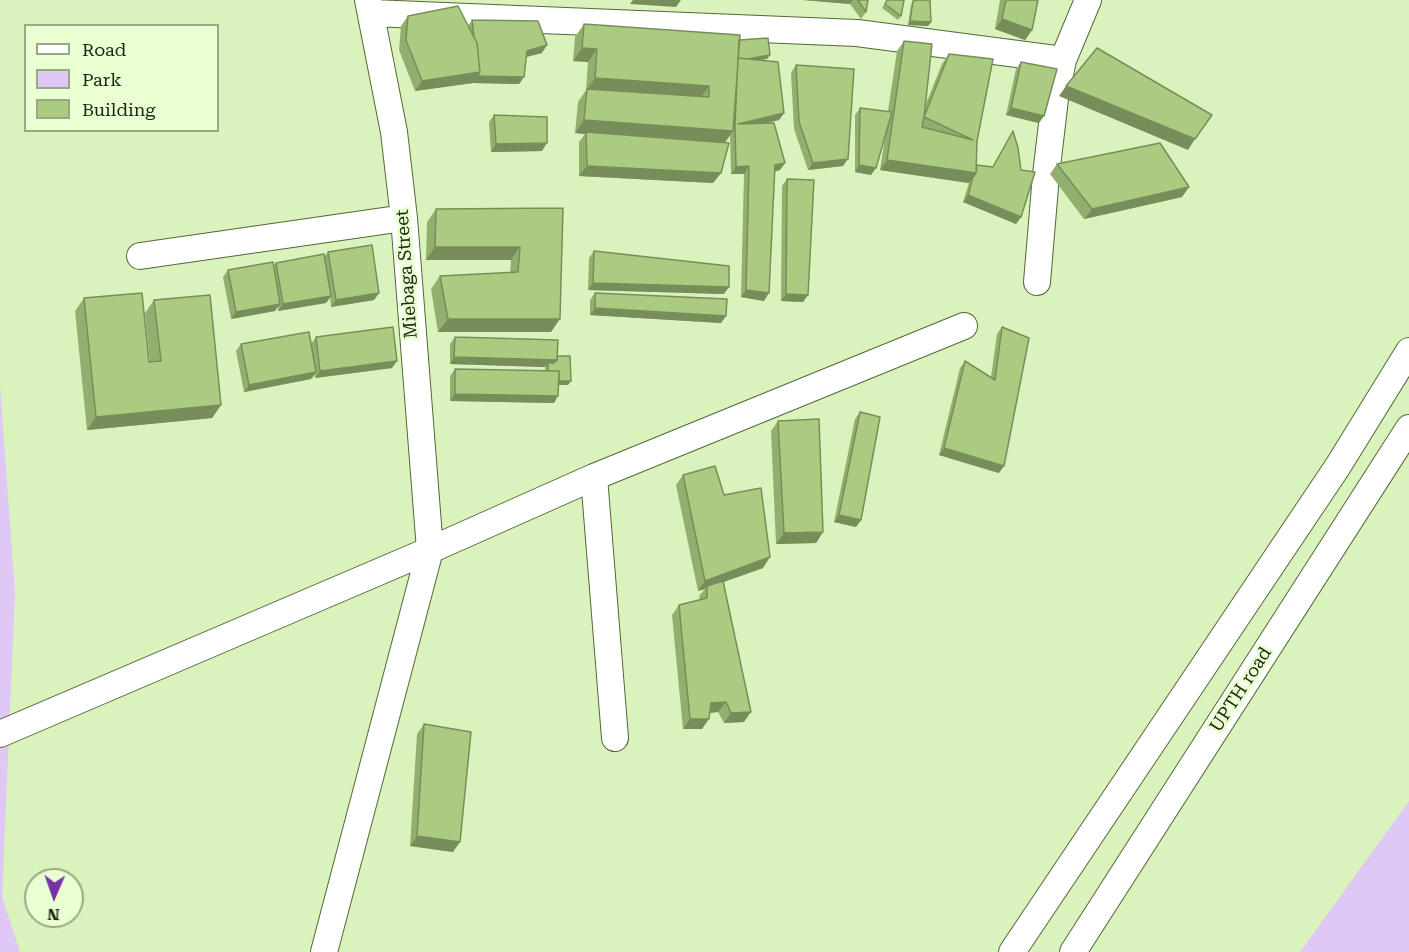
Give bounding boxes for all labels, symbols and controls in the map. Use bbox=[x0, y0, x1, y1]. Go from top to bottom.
legend bbox=[24, 24, 219, 132]
text: Road bbox=[82, 39, 126, 60]
text: Park bbox=[82, 69, 122, 90]
text: Building bbox=[82, 99, 156, 120]
street label: Miebaga Street bbox=[392, 209, 422, 339]
street label: UPTH road bbox=[1205, 643, 1277, 737]
north arrow bbox=[24, 868, 84, 928]
text: N bbox=[47, 905, 60, 924]

